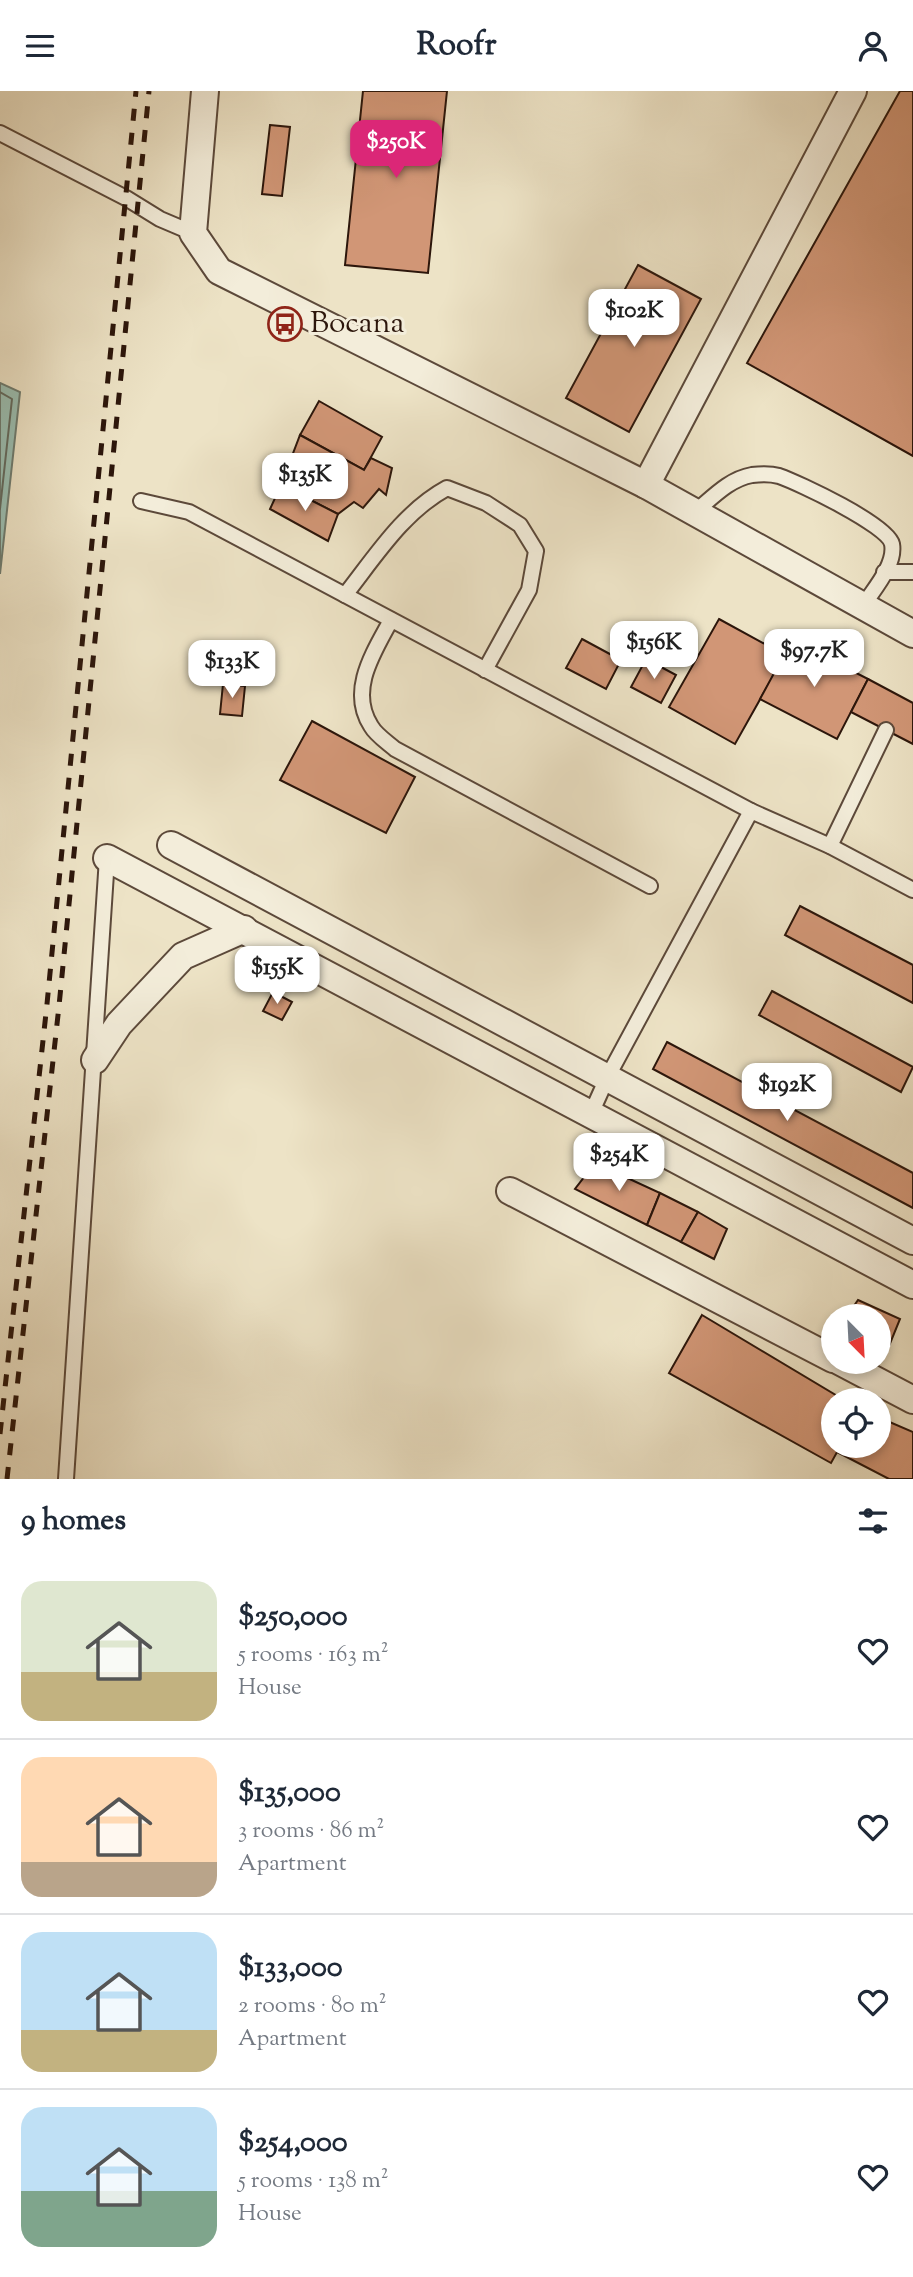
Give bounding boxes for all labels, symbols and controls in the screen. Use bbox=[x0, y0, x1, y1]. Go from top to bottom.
text: Roofr bbox=[416, 23, 497, 69]
icon: menu bbox=[21, 27, 59, 65]
icon: person bbox=[854, 27, 892, 65]
pin: $250K bbox=[347, 120, 445, 180]
text: $250K bbox=[366, 126, 426, 159]
pin: $102K bbox=[585, 289, 683, 349]
text: $102K bbox=[604, 295, 664, 328]
place label: Bocana bbox=[310, 303, 404, 346]
bus stop icon: Bocana bbox=[266, 305, 304, 343]
pin: $135K bbox=[256, 453, 354, 513]
text: $135K bbox=[278, 459, 332, 492]
pin: $156K bbox=[605, 621, 703, 681]
text: $156K bbox=[626, 627, 682, 660]
pin: $97.7K bbox=[757, 629, 871, 689]
text: $97.7K bbox=[780, 635, 848, 668]
pin: $133K bbox=[183, 641, 281, 700]
text: $133K bbox=[204, 646, 260, 679]
pin: $155K bbox=[228, 947, 326, 1006]
text: $155K bbox=[251, 952, 303, 985]
pin: $192K bbox=[738, 1063, 836, 1123]
text: $192K bbox=[758, 1069, 816, 1102]
pin: $254K bbox=[570, 1133, 668, 1193]
text: $254K bbox=[589, 1139, 649, 1172]
north arrow bbox=[821, 1304, 891, 1374]
map controls bbox=[821, 1304, 891, 1458]
button: locate bbox=[821, 1388, 891, 1458]
text: 9 homes bbox=[21, 1500, 126, 1543]
icon: filters bbox=[854, 1502, 892, 1540]
text: $250,000 bbox=[238, 1596, 348, 1639]
icon: home bbox=[77, 1609, 161, 1693]
icon: heart bbox=[854, 1632, 892, 1670]
text: 5 rooms · 163 m² bbox=[238, 1639, 388, 1672]
text: House bbox=[238, 1672, 302, 1705]
text: $135,000 bbox=[238, 1772, 341, 1815]
icon: home bbox=[77, 1785, 161, 1869]
icon: heart bbox=[854, 1808, 892, 1846]
text: 3 rooms · 86 m² bbox=[238, 1815, 384, 1848]
text: Apartment bbox=[238, 1848, 347, 1881]
text: $133,000 bbox=[238, 1947, 343, 1990]
icon: home bbox=[77, 1960, 161, 2044]
icon: heart bbox=[854, 1983, 892, 2021]
text: 2 rooms · 80 m² bbox=[238, 1990, 386, 2023]
text: Apartment bbox=[238, 2023, 347, 2056]
text: $254,000 bbox=[238, 2122, 348, 2165]
icon: home bbox=[77, 2135, 161, 2219]
icon: heart bbox=[854, 2158, 892, 2196]
text: 5 rooms · 138 m² bbox=[238, 2165, 389, 2198]
text: House bbox=[238, 2198, 302, 2231]

